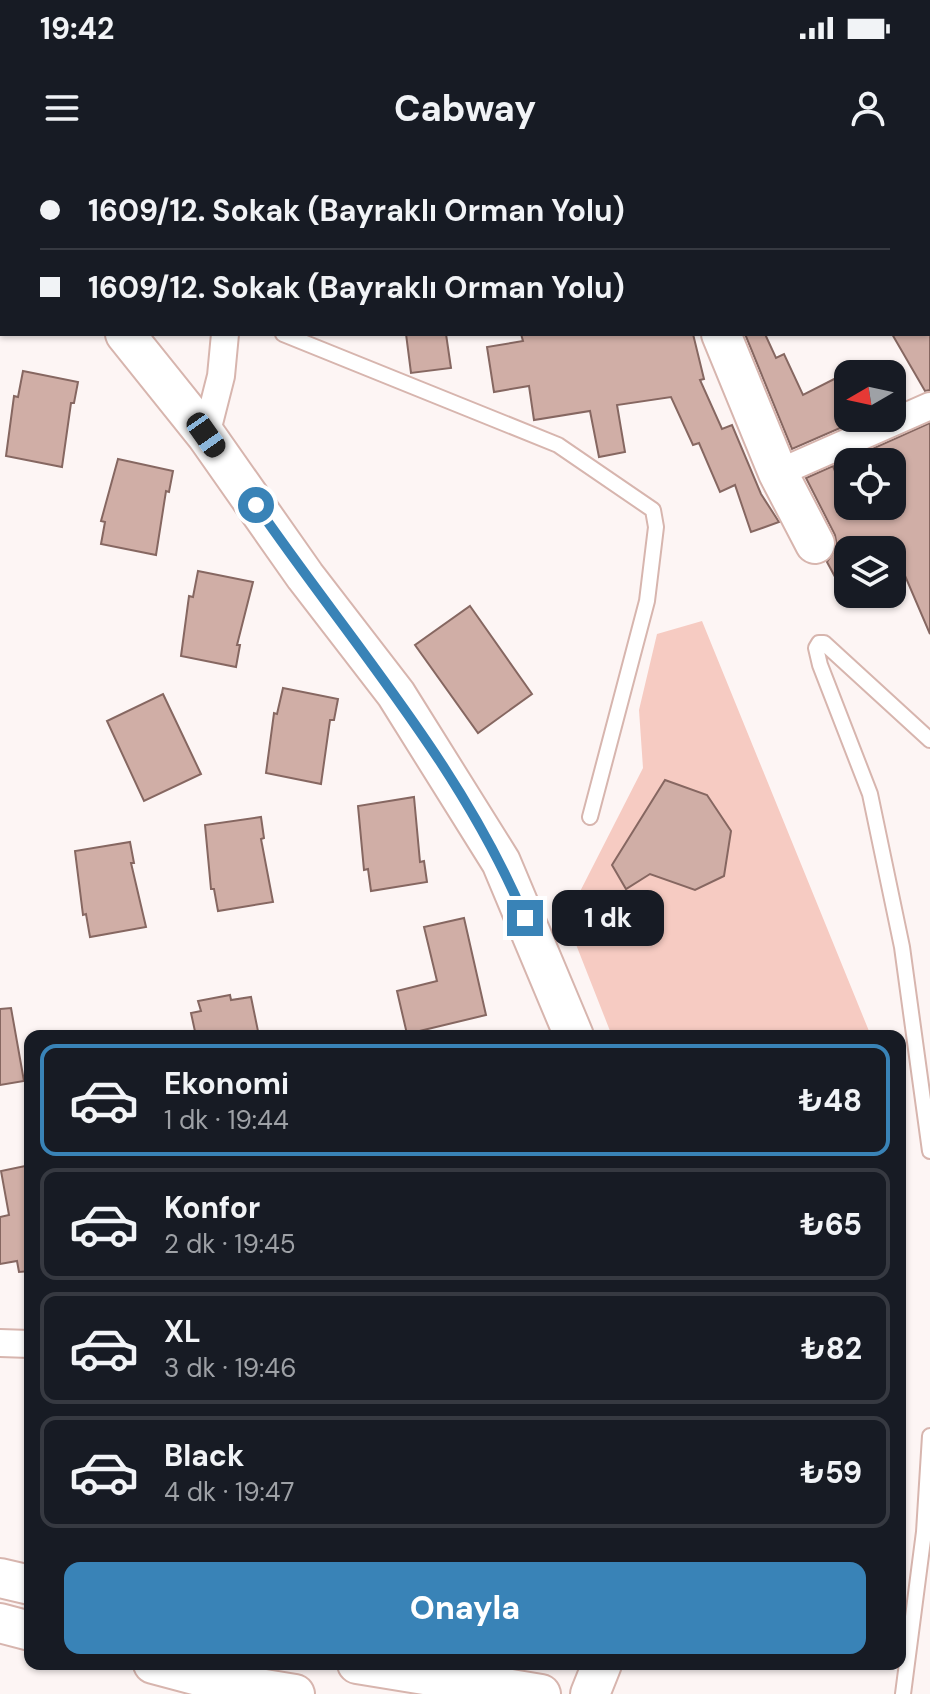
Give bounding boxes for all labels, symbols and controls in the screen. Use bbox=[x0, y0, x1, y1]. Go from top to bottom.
text: 19:42 bbox=[40, 9, 114, 48]
text: Cabway bbox=[394, 85, 536, 132]
icon: menu bbox=[40, 86, 84, 130]
icon: person bbox=[846, 86, 890, 130]
text: 1609/12. Sokak (Bayraklı Orman Yolu) bbox=[88, 191, 625, 230]
text: 1609/12. Sokak (Bayraklı Orman Yolu) bbox=[88, 268, 625, 307]
north arrow bbox=[834, 360, 906, 432]
map controls bbox=[834, 360, 906, 608]
car bbox=[182, 408, 230, 462]
button: locate bbox=[834, 448, 906, 520]
route start bbox=[238, 487, 274, 523]
button: layers bbox=[834, 536, 906, 608]
callout: 1 dk bbox=[553, 890, 665, 946]
route end bbox=[507, 900, 543, 936]
text: 1 dk bbox=[584, 901, 632, 935]
icon: car bbox=[68, 1064, 140, 1136]
text: Ekonomi bbox=[164, 1064, 289, 1103]
text: ₺48 bbox=[798, 1081, 862, 1120]
text: 1 dk · 19:44 bbox=[164, 1103, 289, 1137]
icon: car bbox=[68, 1188, 140, 1260]
text: Konfor bbox=[164, 1188, 260, 1227]
text: ₺65 bbox=[800, 1205, 862, 1244]
text: 2 dk · 19:45 bbox=[164, 1227, 296, 1261]
icon: car bbox=[68, 1312, 140, 1384]
text: XL bbox=[164, 1312, 201, 1351]
text: ₺82 bbox=[801, 1329, 862, 1368]
text: 3 dk · 19:46 bbox=[164, 1351, 296, 1385]
icon: car bbox=[68, 1436, 140, 1508]
text: Black bbox=[164, 1436, 244, 1475]
text: ₺59 bbox=[800, 1453, 862, 1492]
text: 4 dk · 19:47 bbox=[164, 1475, 294, 1509]
button: Onayla bbox=[64, 1562, 866, 1654]

